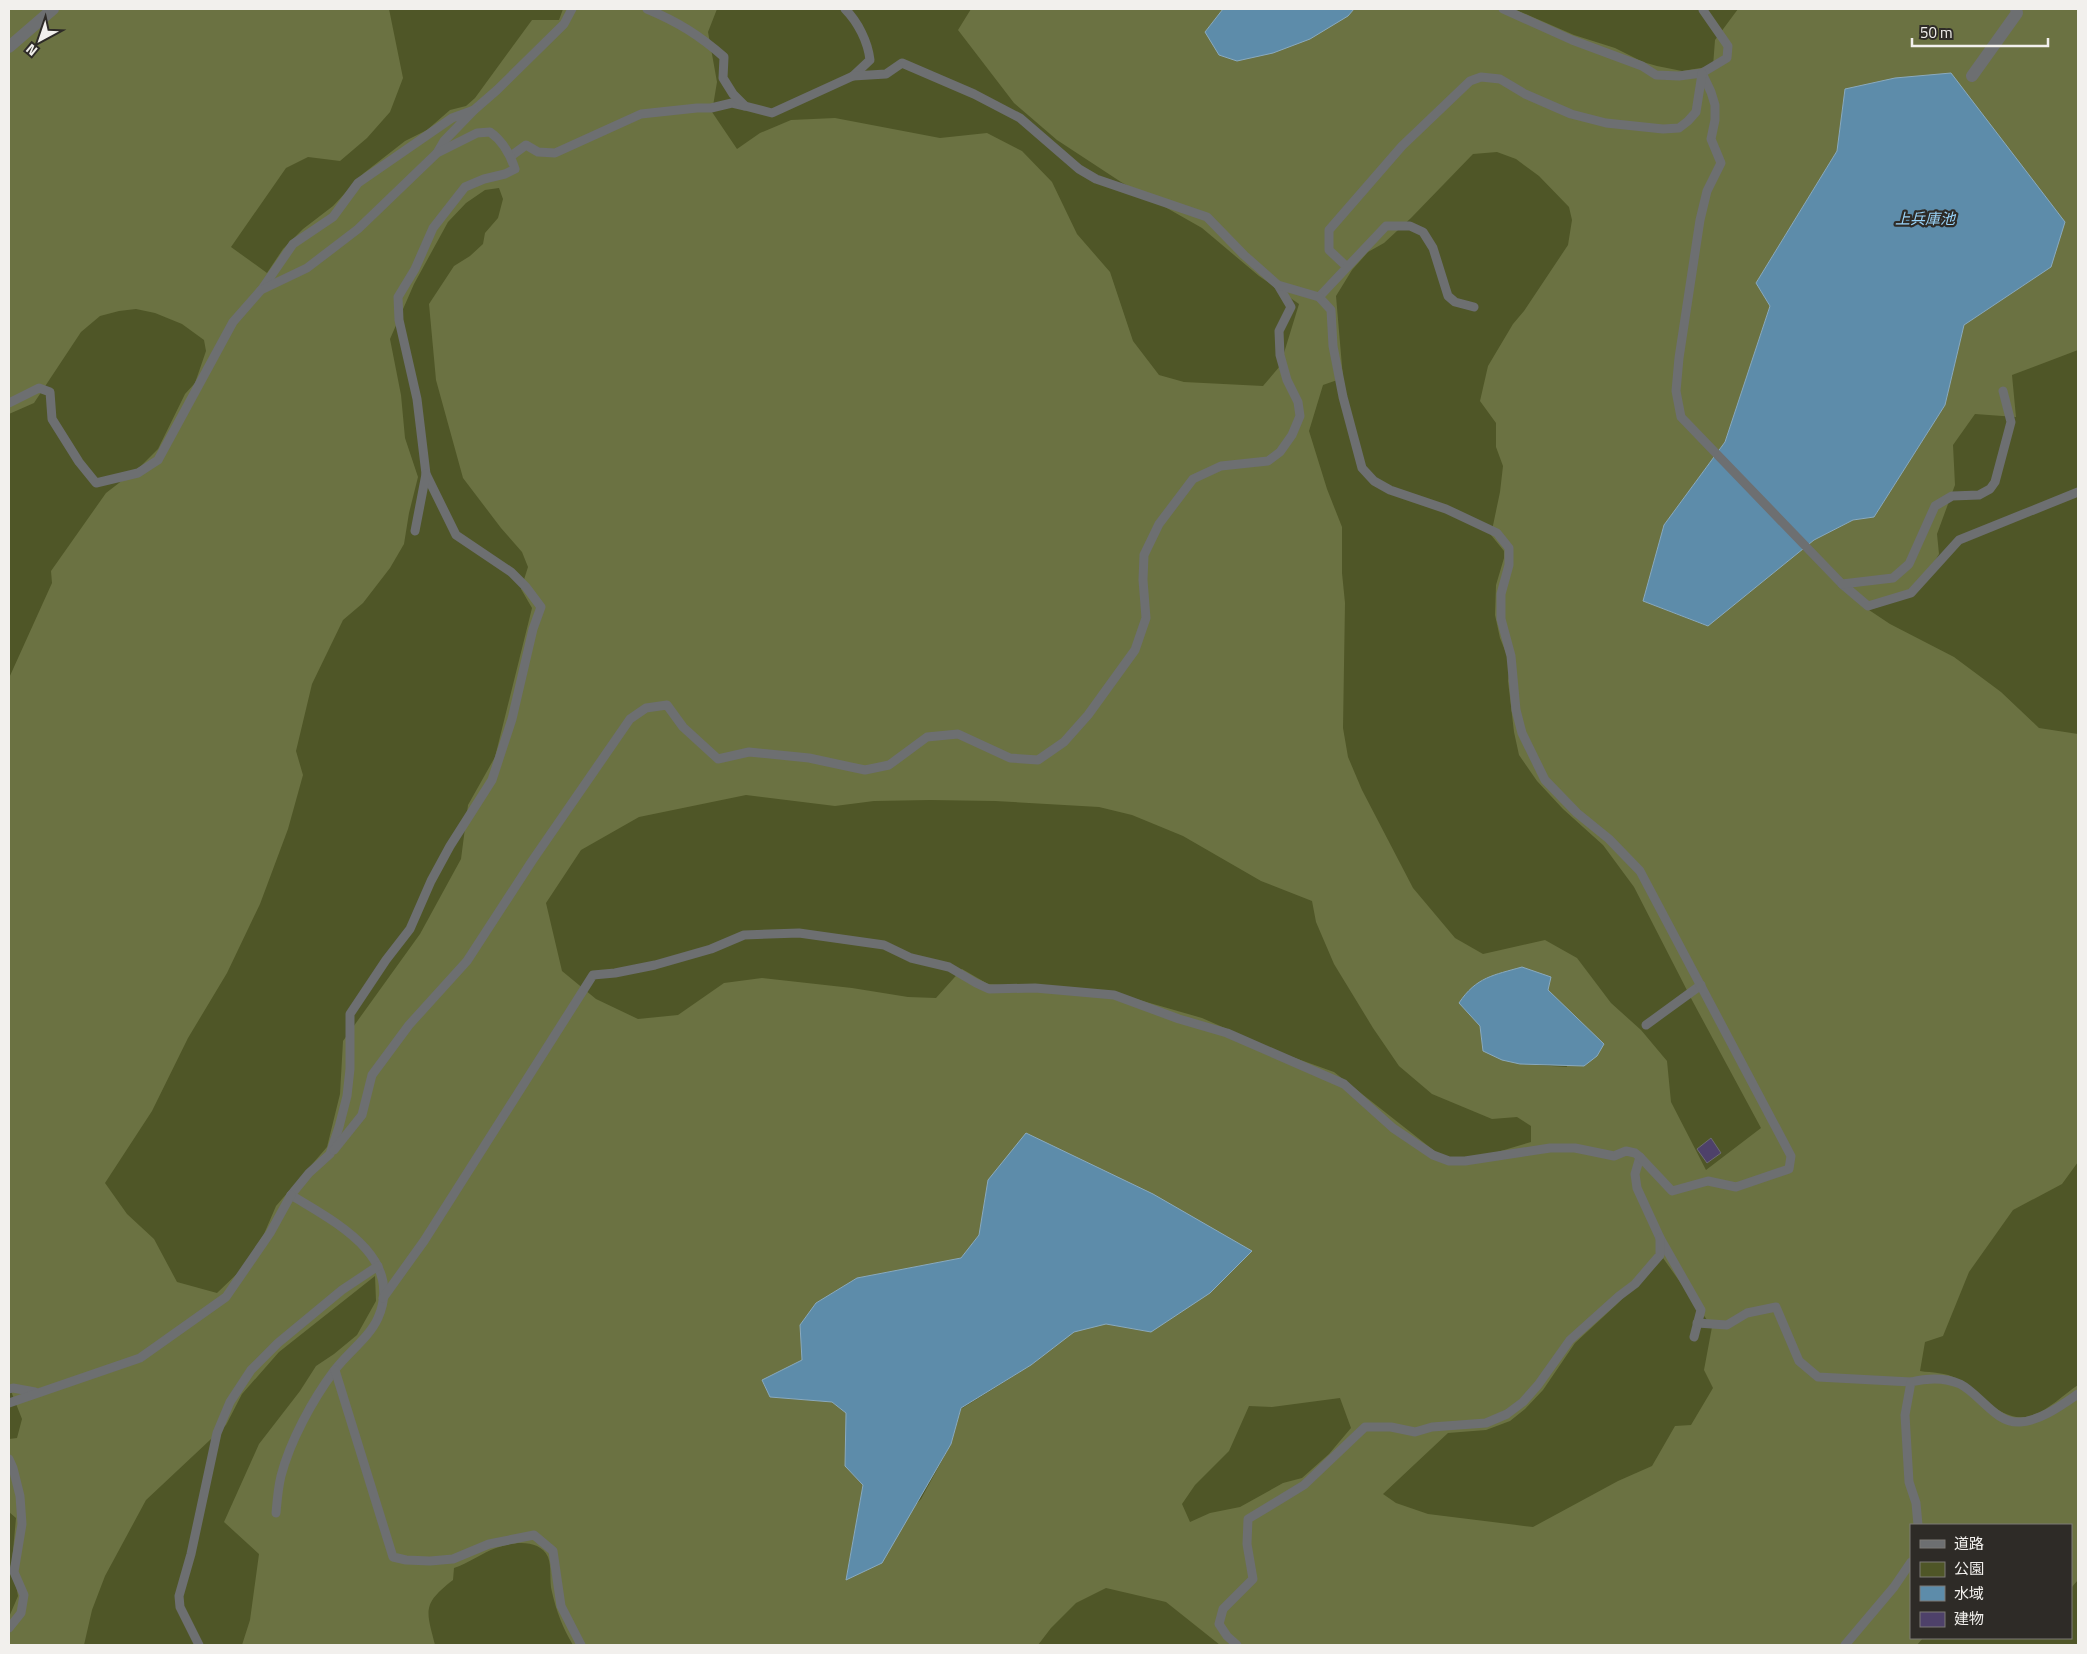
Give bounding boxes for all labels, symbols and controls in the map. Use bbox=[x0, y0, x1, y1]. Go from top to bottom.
north arrow bbox=[15, 15, 65, 65]
scale bar bbox=[1912, 15, 2048, 47]
text: 50 m bbox=[1920, 21, 1953, 44]
text: N bbox=[21, 39, 42, 62]
water label: 上兵庫池 bbox=[1895, 207, 1957, 230]
legend bbox=[1910, 1524, 2072, 1639]
text: 道路 bbox=[1954, 1532, 1984, 1555]
text: 公園 bbox=[1954, 1557, 1984, 1580]
text: 水域 bbox=[1954, 1582, 1984, 1605]
text: 建物 bbox=[1954, 1607, 1984, 1630]

